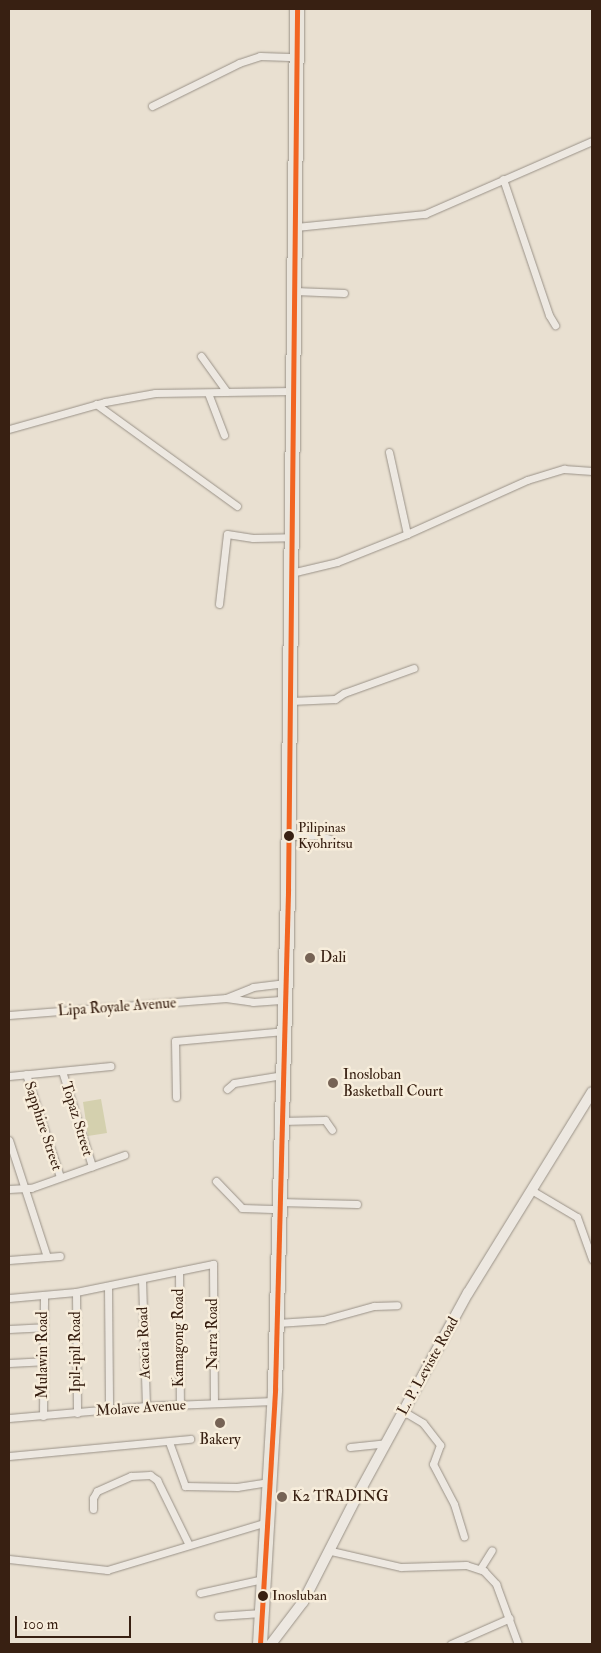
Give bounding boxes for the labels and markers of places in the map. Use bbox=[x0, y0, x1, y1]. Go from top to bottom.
place label: Pilipinas Kyohritsu bbox=[298, 820, 353, 852]
marker: Pilipinas Kyohritsu bbox=[284, 831, 294, 841]
place label: Dali bbox=[320, 949, 346, 967]
marker: Dali bbox=[304, 952, 316, 964]
place label: Inosloban Basketball Court bbox=[343, 1065, 443, 1100]
marker: Inosloban Basketball Court bbox=[327, 1077, 339, 1089]
marker: Bakery bbox=[214, 1417, 226, 1429]
place label: Bakery bbox=[199, 1431, 241, 1449]
place label: K2 TRADING bbox=[292, 1488, 389, 1506]
marker: K2 TRADING bbox=[276, 1491, 288, 1503]
place label: Inosluban bbox=[272, 1588, 327, 1604]
marker: Inosluban bbox=[258, 1591, 268, 1601]

